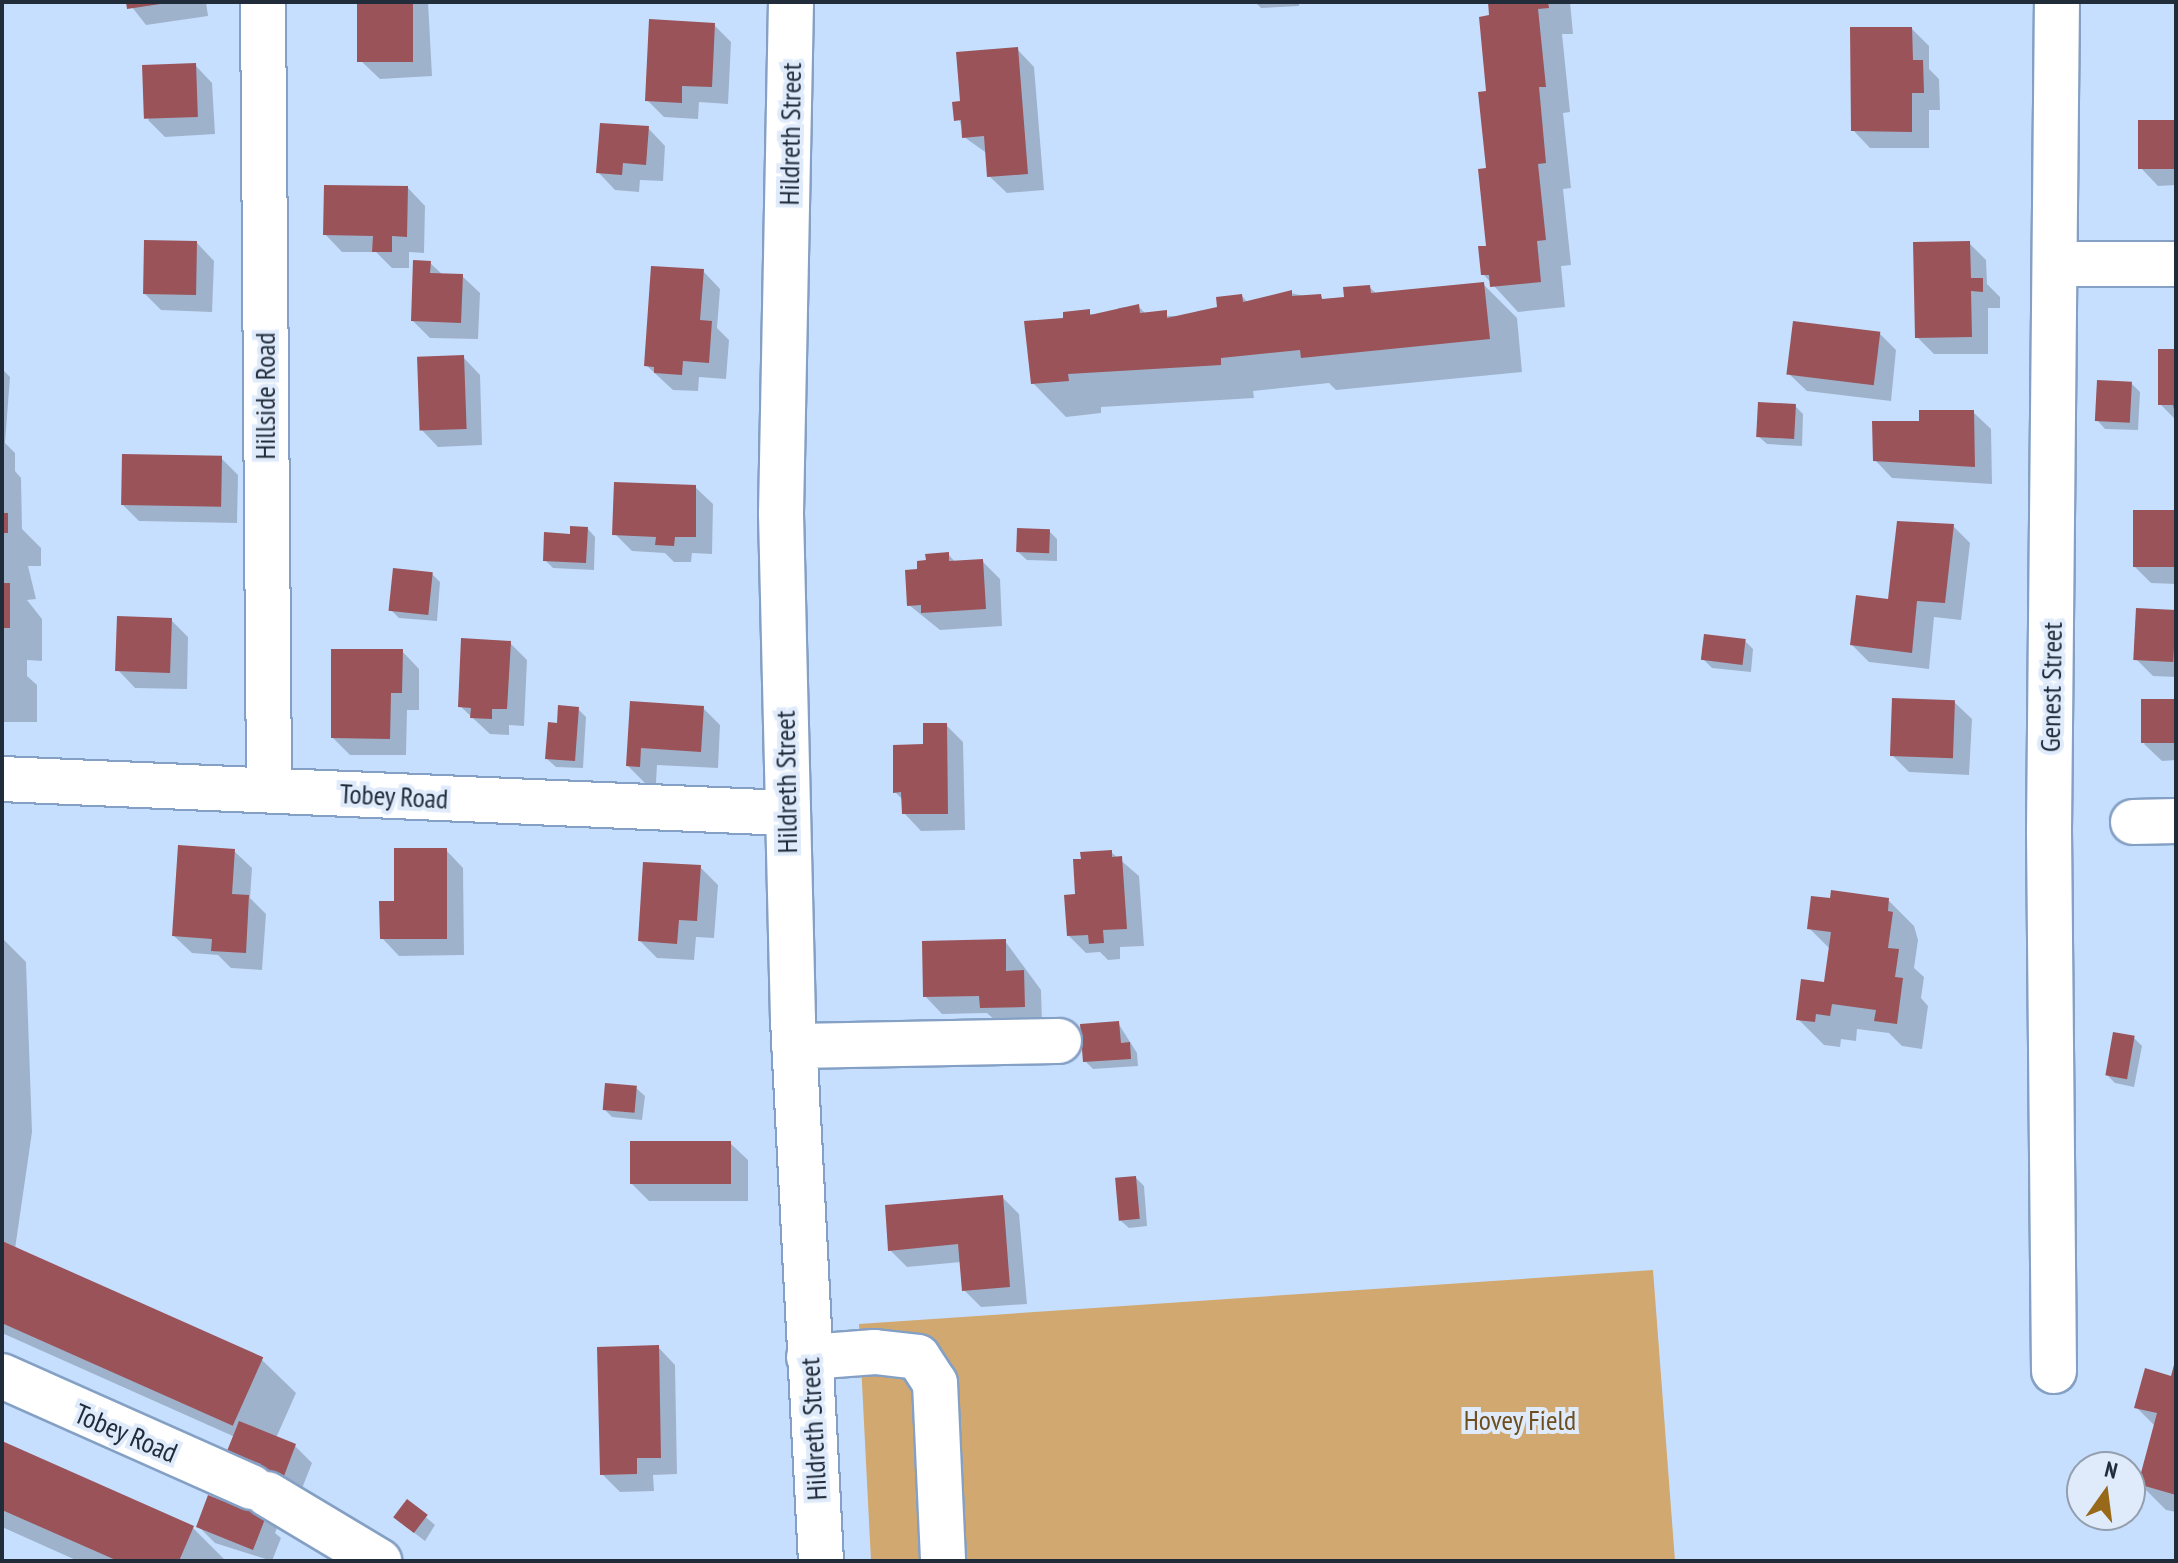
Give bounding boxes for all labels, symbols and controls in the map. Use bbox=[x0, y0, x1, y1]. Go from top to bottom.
street label: Hildreth Street bbox=[772, 62, 808, 206]
street label: Hillside Road bbox=[248, 332, 282, 460]
street label: Genest Street bbox=[2033, 622, 2069, 752]
street label: Hildreth Street bbox=[768, 710, 804, 854]
street label: Tobey Road bbox=[339, 776, 449, 816]
street label: Hildreth Street bbox=[792, 1357, 834, 1501]
street label: Tobey Road bbox=[69, 1396, 183, 1470]
park label: Hovey Field bbox=[1463, 1403, 1577, 1437]
north arrow bbox=[2066, 1451, 2146, 1531]
text: N bbox=[2102, 1455, 2120, 1485]

